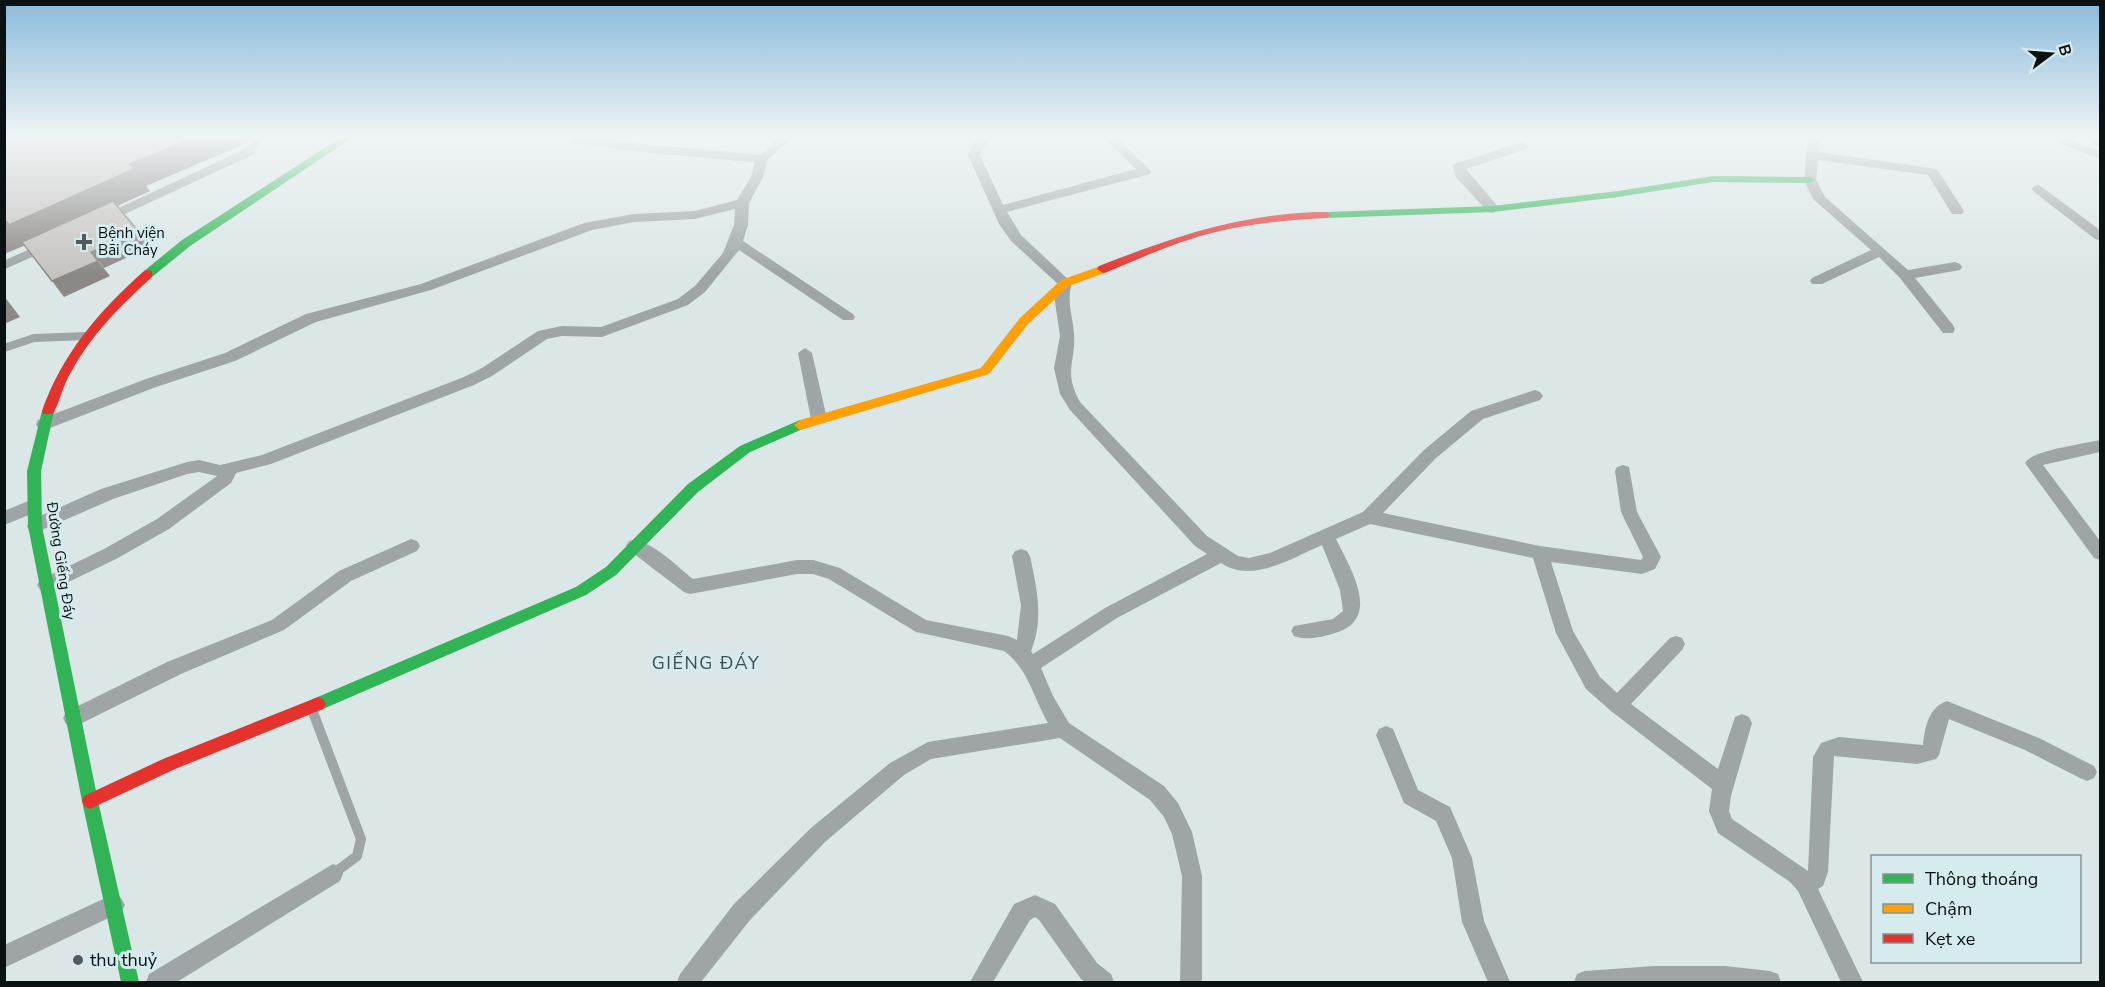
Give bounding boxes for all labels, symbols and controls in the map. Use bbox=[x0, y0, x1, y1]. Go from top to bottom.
north arrow bbox=[2021, 24, 2081, 84]
text: B bbox=[2052, 42, 2077, 58]
place label: Bệnh viện Bãi Cháy bbox=[98, 223, 165, 260]
marker: Bệnh viện Bãi Cháy bbox=[75, 233, 93, 251]
street label: Đường Giếng Đáy bbox=[42, 500, 80, 622]
district label: GIẾNG ĐÁY bbox=[652, 650, 760, 675]
legend bbox=[1871, 855, 2081, 963]
text: Thông thoáng bbox=[1925, 867, 2038, 891]
text: Chậm bbox=[1925, 897, 1972, 921]
text: Kẹt xe bbox=[1925, 927, 1975, 951]
place label: thu thuỷ bbox=[90, 948, 158, 972]
marker: thu thuỷ bbox=[71, 953, 85, 967]

